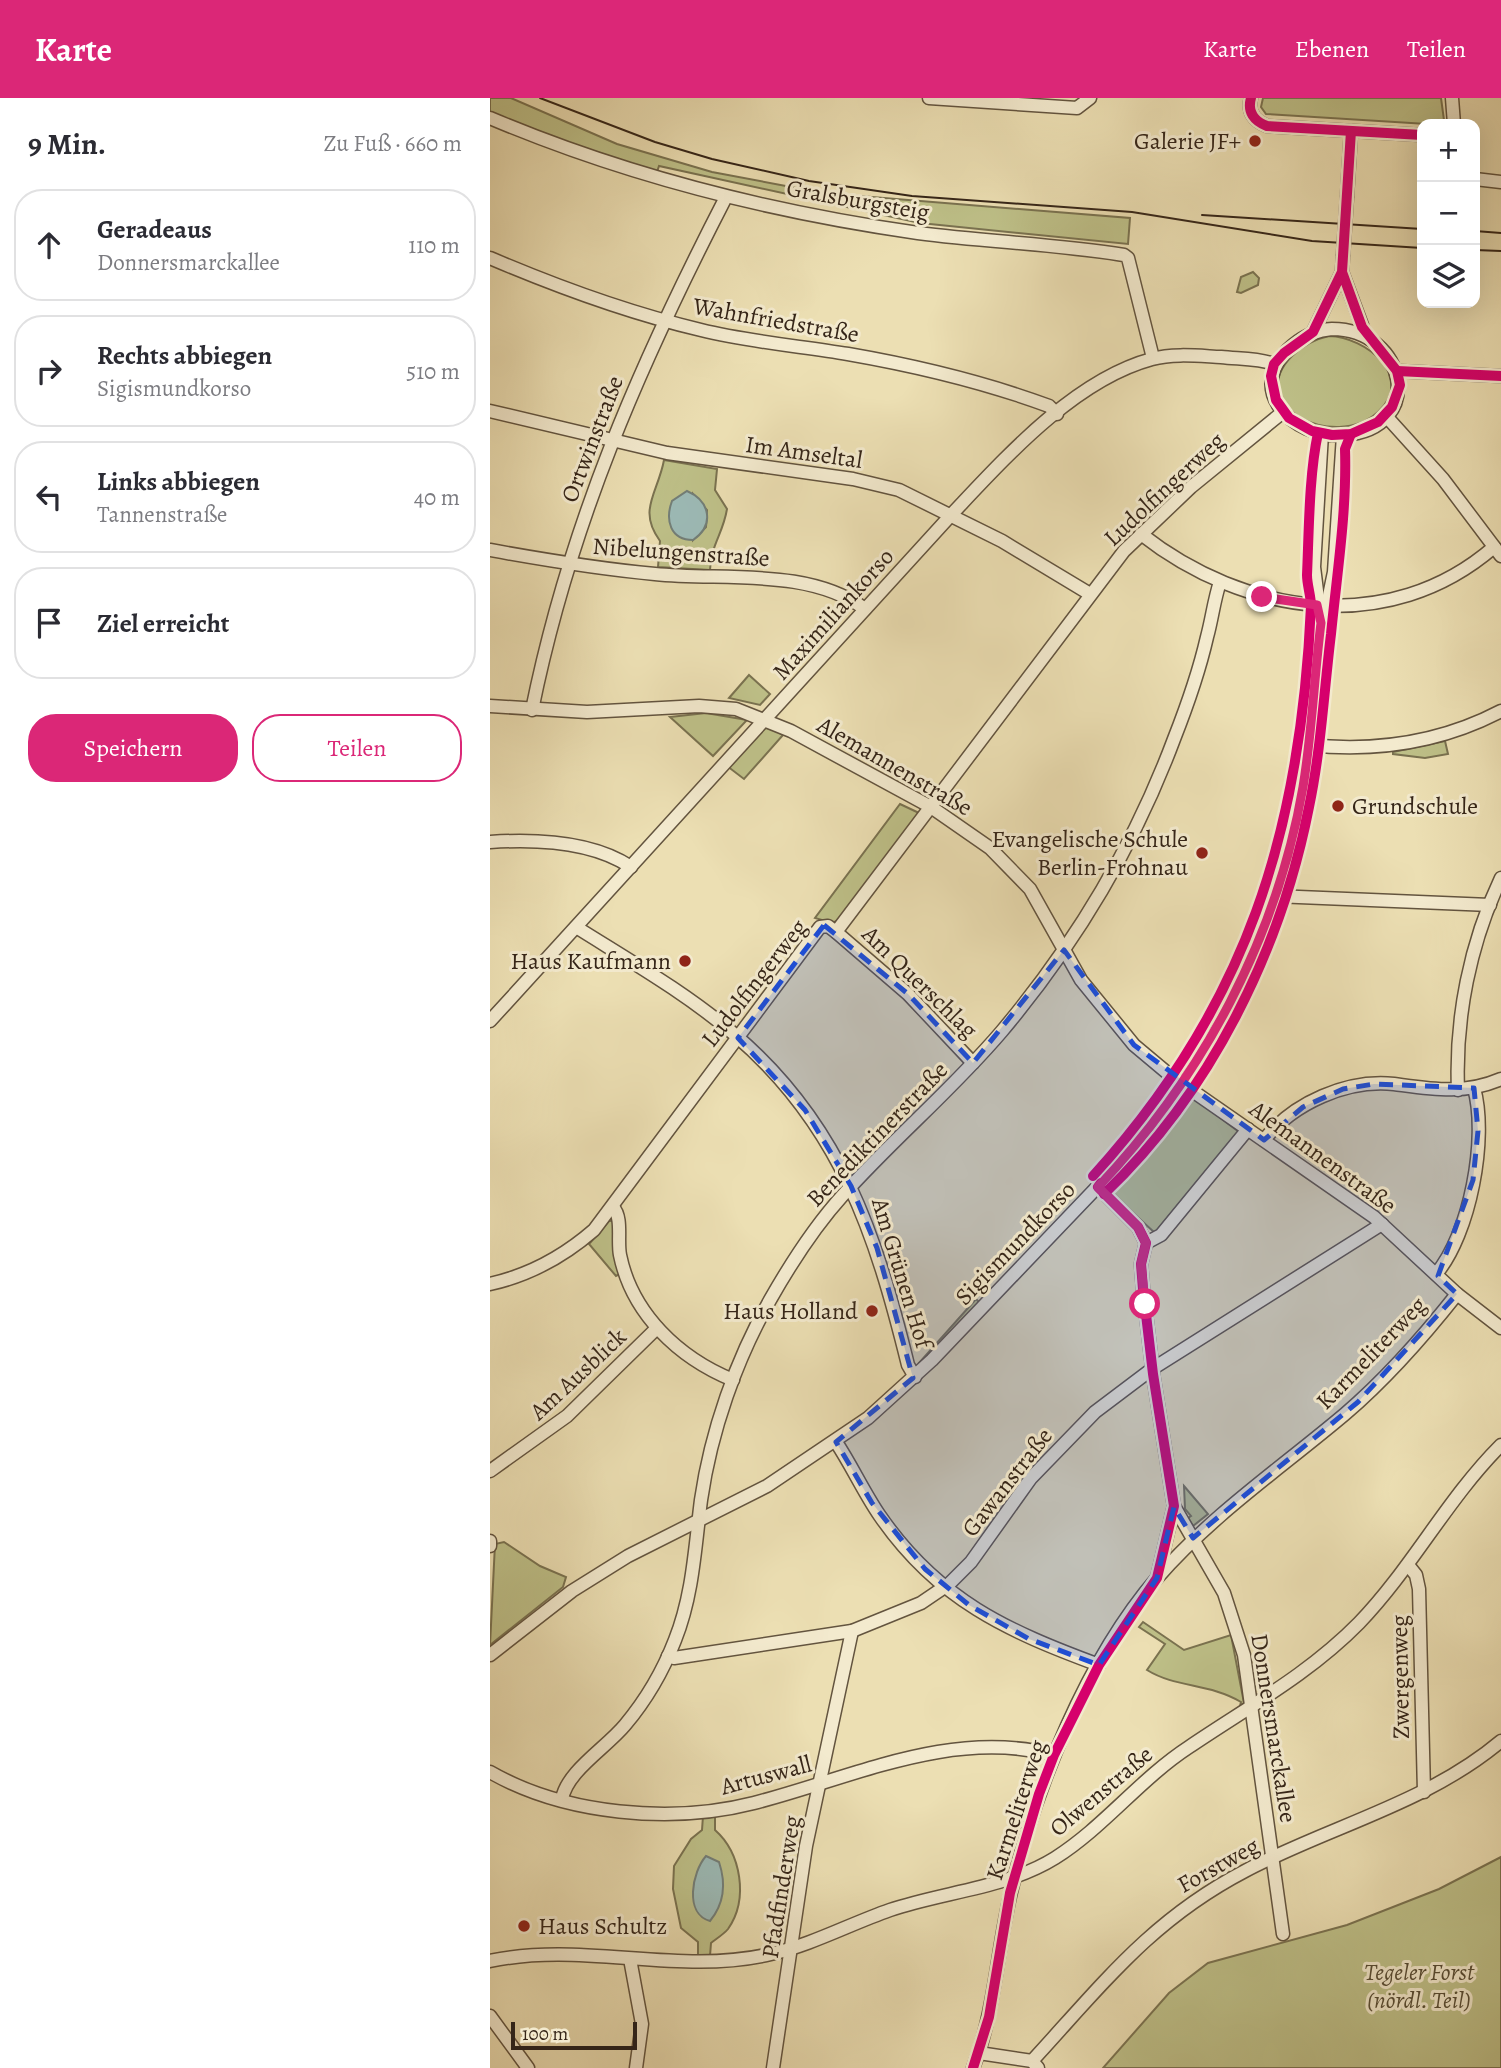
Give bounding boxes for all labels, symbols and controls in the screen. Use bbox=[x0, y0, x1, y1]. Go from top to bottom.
text: Karte bbox=[35, 27, 112, 72]
text: Karte bbox=[1203, 33, 1257, 65]
text: Ebenen bbox=[1295, 33, 1369, 65]
text: Teilen bbox=[1407, 33, 1466, 65]
map controls bbox=[1417, 119, 1480, 308]
button: + bbox=[1417, 119, 1480, 182]
text: 9 Min. bbox=[28, 124, 106, 164]
place label: Galerie JF+ bbox=[1134, 125, 1241, 157]
text: Zu Fuß · 660 m bbox=[323, 128, 462, 159]
marker: Galerie JF+ bbox=[1247, 133, 1263, 149]
street label: Gralsburgsteig bbox=[784, 172, 932, 228]
button: − bbox=[1417, 182, 1480, 245]
text: Geradeaus bbox=[97, 212, 212, 247]
icon: ahead bbox=[30, 226, 68, 264]
text: 110 m bbox=[408, 230, 460, 261]
button: layers bbox=[1417, 245, 1480, 308]
text: Donnersmarckallee bbox=[97, 247, 280, 278]
street label: Wahnfriedstraße bbox=[690, 290, 861, 350]
text: Rechts abbiegen bbox=[97, 338, 272, 373]
icon: right bbox=[30, 352, 68, 390]
text: 510 m bbox=[406, 356, 460, 387]
street label: Ortwinstraße bbox=[553, 371, 631, 507]
text: Sigismundkorso bbox=[97, 373, 251, 404]
street label: Ludolfingerweg bbox=[1097, 425, 1231, 553]
street label: Im Amseltal bbox=[743, 428, 865, 476]
text: Links abbiegen bbox=[97, 464, 260, 499]
icon: left bbox=[30, 478, 68, 516]
text: 40 m bbox=[414, 482, 460, 513]
text: Tannenstraße bbox=[97, 499, 227, 530]
street label: Nibelungenstraße bbox=[591, 530, 771, 574]
street label: Maximiliankorso bbox=[765, 541, 901, 687]
route end bbox=[1246, 581, 1277, 612]
icon: arrive bbox=[30, 604, 68, 642]
text: Ziel erreicht bbox=[97, 606, 230, 641]
street label: Alemannenstraße bbox=[811, 708, 978, 823]
button: Speichern bbox=[28, 714, 238, 782]
button: Teilen bbox=[252, 714, 462, 782]
place label: Grundschule bbox=[1352, 790, 1478, 822]
marker: Grundschule bbox=[1330, 798, 1346, 814]
place label: Evangelische Schule Berlin-Frohnau bbox=[992, 823, 1188, 883]
marker: Evangelische Schule Berlin-Frohnau bbox=[1194, 845, 1210, 861]
street label: Ludolfingerweg bbox=[694, 912, 814, 1054]
street label: Am Querschlag bbox=[854, 918, 985, 1045]
place label: Haus Kaufmann bbox=[510, 945, 671, 977]
marker: Haus Kaufmann bbox=[677, 953, 693, 969]
street label: Benediktinerstraße bbox=[799, 1054, 955, 1214]
street label: Alemannenstraße bbox=[1242, 1092, 1403, 1221]
street label: Sigismundkorso bbox=[948, 1174, 1082, 1312]
street label: Am Grünen Hof bbox=[864, 1193, 941, 1355]
route start bbox=[1129, 1288, 1160, 1319]
street label: Karmeliterweg bbox=[1309, 1289, 1433, 1417]
place label: Haus Holland bbox=[723, 1295, 858, 1327]
marker: Haus Holland bbox=[864, 1303, 880, 1319]
street label: Am Ausblick bbox=[522, 1321, 633, 1428]
street label: Gawanstraße bbox=[954, 1421, 1060, 1543]
street label: Zwergenweg bbox=[1383, 1615, 1417, 1739]
street label: Donnersmarckallee bbox=[1243, 1631, 1305, 1825]
street label: Karmeliterweg bbox=[978, 1736, 1054, 1884]
street label: Olwenstraße bbox=[1043, 1738, 1159, 1844]
street label: Artuswall bbox=[716, 1748, 815, 1803]
street label: Pfadfinderweg bbox=[754, 1813, 808, 1961]
street label: Forstweg bbox=[1171, 1829, 1265, 1901]
place label: Haus Schultz bbox=[538, 1910, 667, 1942]
marker: Haus Schultz bbox=[516, 1918, 532, 1934]
park label: Tegeler Forst (nördl. Teil) bbox=[1364, 1956, 1475, 2016]
scale bar bbox=[511, 2019, 637, 2051]
text: 100 m bbox=[522, 2021, 568, 2047]

